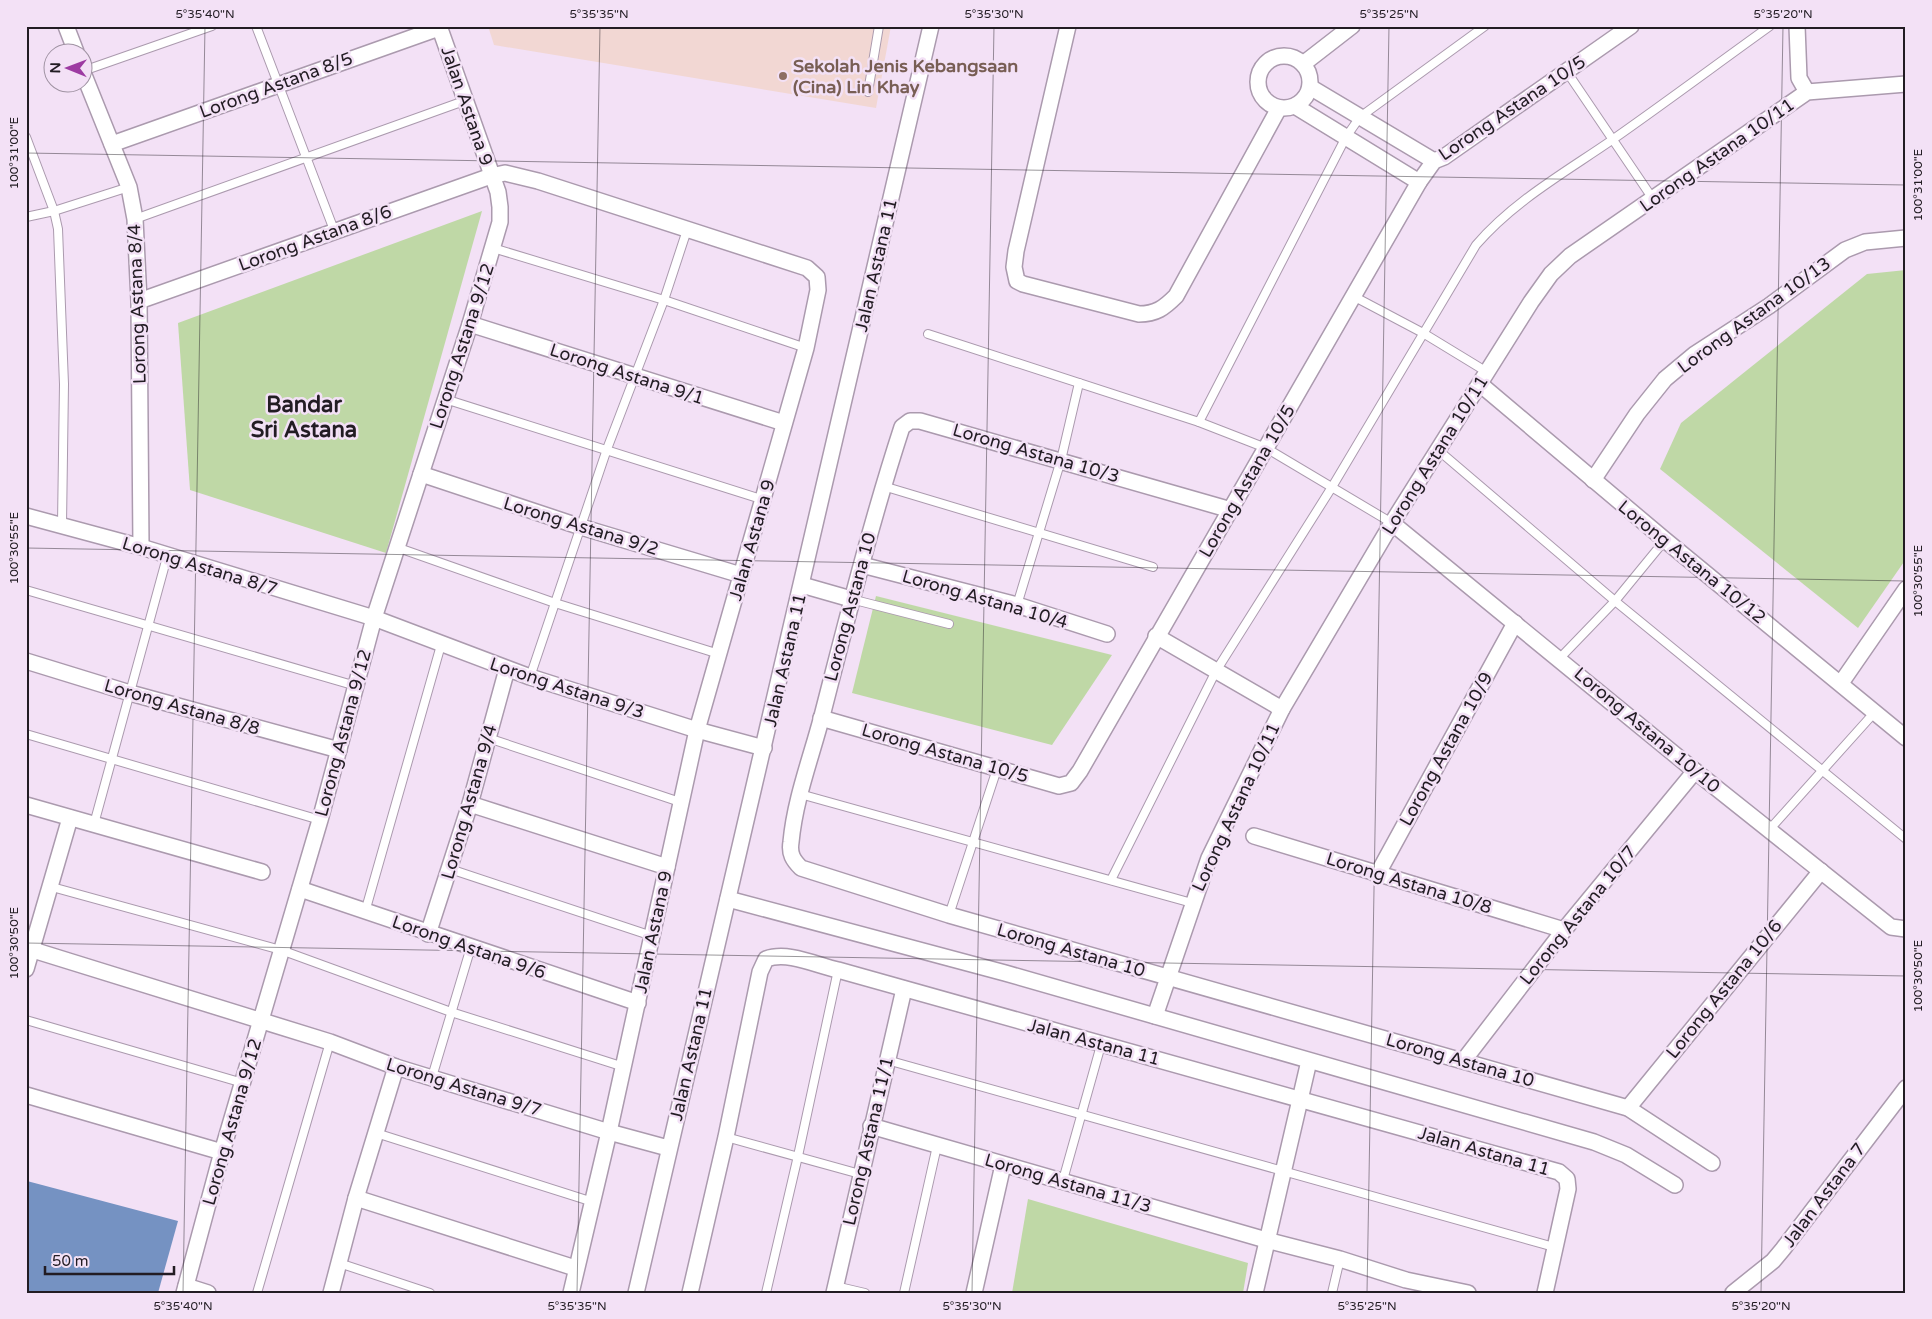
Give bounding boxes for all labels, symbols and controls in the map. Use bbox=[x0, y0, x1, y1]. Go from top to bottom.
text: 5°35'40"N bbox=[175, 7, 235, 21]
text: 5°35'35"N bbox=[569, 7, 629, 21]
text: 5°35'30"N bbox=[964, 7, 1024, 21]
text: 5°35'25"N bbox=[1359, 7, 1419, 21]
text: 5°35'20"N bbox=[1753, 7, 1813, 21]
north arrow bbox=[42, 42, 92, 92]
street label: Jalan Astana 9 bbox=[436, 43, 498, 169]
street label: Lorong Astana 8/5 bbox=[196, 47, 356, 123]
street label: Lorong Astana 10/5 bbox=[1434, 51, 1590, 165]
place label: Sekolah Jenis Kebangsaan (Cina) Lin Khay bbox=[793, 55, 1018, 98]
text: N bbox=[47, 62, 64, 74]
marker: Sekolah Jenis Kebangsaan (Cina) Lin Khay bbox=[777, 70, 789, 82]
street label: Lorong Astana 10/11 bbox=[1635, 93, 1799, 217]
text: 100°31'00"E bbox=[7, 116, 21, 189]
text: 100°31'00"E bbox=[1911, 148, 1925, 221]
street label: Jalan Astana 11 bbox=[850, 196, 902, 334]
street label: Lorong Astana 8/6 bbox=[235, 200, 395, 276]
street label: Lorong Astana 8/4 bbox=[123, 224, 151, 384]
street label: Lorong Astana 10/13 bbox=[1673, 252, 1835, 378]
street label: Lorong Astana 9/12 bbox=[425, 261, 499, 431]
street label: Lorong Astana 9/1 bbox=[547, 339, 707, 409]
street label: Lorong Astana 10/11 bbox=[1377, 371, 1493, 539]
district label: Bandar Sri Astana bbox=[251, 392, 357, 443]
street label: Lorong Astana 10/5 bbox=[1194, 401, 1300, 561]
street label: Lorong Astana 10/3 bbox=[950, 419, 1122, 487]
street label: Jalan Astana 9 bbox=[724, 477, 780, 603]
street label: Lorong Astana 9/2 bbox=[501, 492, 661, 560]
street label: Lorong Astana 10/12 bbox=[1614, 496, 1770, 628]
text: 100°30'55"E bbox=[7, 511, 21, 584]
street label: Lorong Astana 10 bbox=[820, 530, 880, 684]
street label: Lorong Astana 8/7 bbox=[120, 532, 280, 600]
text: 100°30'55"E bbox=[1911, 544, 1925, 617]
street label: Lorong Astana 10/4 bbox=[900, 565, 1070, 633]
street label: Jalan Astana 11 bbox=[759, 591, 811, 729]
street label: Lorong Astana 9/12 bbox=[310, 647, 376, 819]
street label: Lorong Astana 9/3 bbox=[487, 653, 647, 723]
street label: Lorong Astana 10/10 bbox=[1570, 662, 1724, 798]
street label: Lorong Astana 10/9 bbox=[1395, 668, 1497, 830]
street label: Lorong Astana 8/8 bbox=[102, 674, 262, 740]
street label: Lorong Astana 10/5 bbox=[859, 719, 1031, 787]
street label: Lorong Astana 10/11 bbox=[1187, 719, 1285, 895]
street label: Lorong Astana 9/4 bbox=[436, 722, 502, 882]
street label: Lorong Astana 10/7 bbox=[1515, 841, 1641, 989]
street label: Lorong Astana 10/8 bbox=[1323, 847, 1495, 919]
street label: Jalan Astana 9 bbox=[629, 869, 677, 995]
text: 100°30'50"E bbox=[7, 906, 21, 979]
street label: Lorong Astana 9/6 bbox=[389, 910, 549, 984]
street label: Lorong Astana 10/6 bbox=[1661, 915, 1787, 1063]
street label: Lorong Astana 10 bbox=[994, 918, 1148, 982]
text: 100°30'50"E bbox=[1911, 939, 1925, 1012]
street label: Jalan Astana 11 bbox=[665, 985, 717, 1123]
street label: Jalan Astana 11 bbox=[1025, 1014, 1163, 1070]
street label: Lorong Astana 10 bbox=[1383, 1028, 1537, 1092]
street label: Lorong Astana 9/12 bbox=[198, 1036, 266, 1208]
street label: Lorong Astana 9/7 bbox=[384, 1053, 544, 1121]
street label: Lorong Astana 11/1 bbox=[838, 1054, 898, 1228]
street label: Jalan Astana 11 bbox=[1416, 1122, 1552, 1180]
street label: Jalan Astana 7 bbox=[1778, 1139, 1870, 1251]
street label: Lorong Astana 11/3 bbox=[982, 1149, 1154, 1217]
scale bar bbox=[45, 1244, 174, 1276]
text: 50 m bbox=[52, 1252, 89, 1270]
text: 5°35'40"N bbox=[153, 1299, 213, 1313]
text: 5°35'35"N bbox=[547, 1299, 607, 1313]
text: 5°35'30"N bbox=[942, 1299, 1002, 1313]
text: 5°35'25"N bbox=[1337, 1299, 1397, 1313]
text: 5°35'20"N bbox=[1731, 1299, 1791, 1313]

